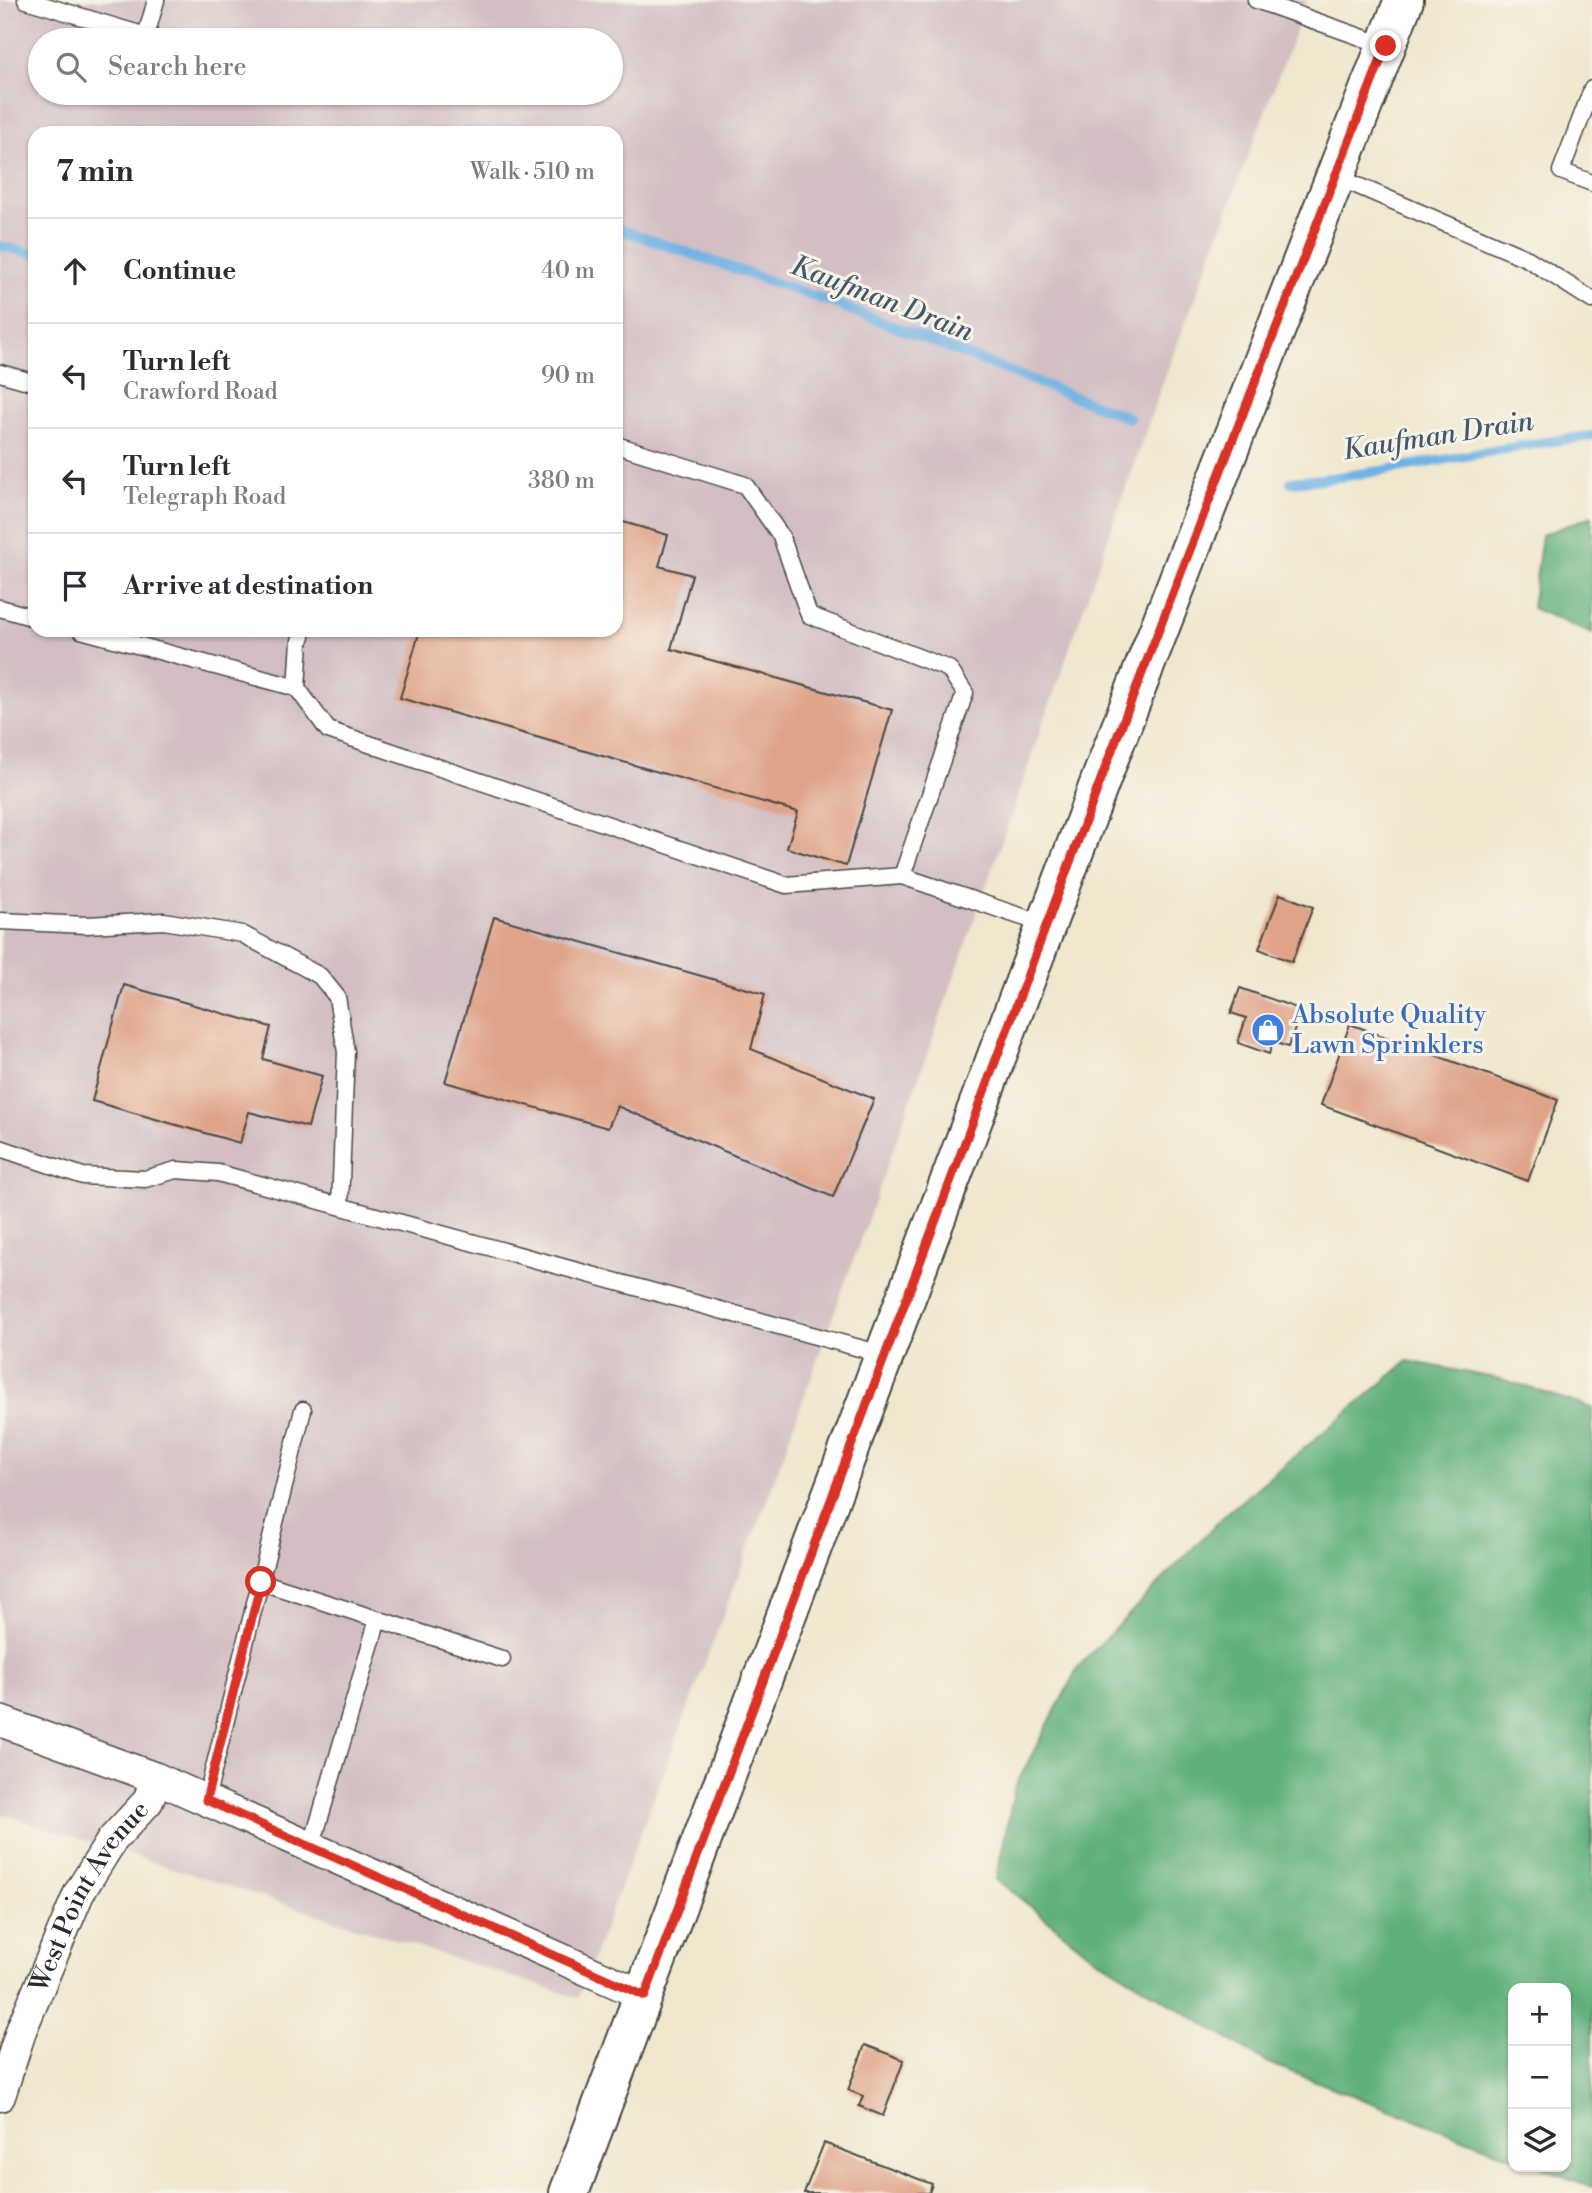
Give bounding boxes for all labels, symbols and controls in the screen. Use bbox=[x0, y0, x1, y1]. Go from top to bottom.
search box bbox=[28, 28, 623, 105]
route end bbox=[1370, 30, 1401, 61]
icon: search bbox=[52, 48, 90, 86]
text: Search here bbox=[108, 51, 247, 83]
text: 7 min bbox=[56, 153, 134, 191]
text: Walk · 510 m bbox=[470, 158, 595, 186]
water label: Kaufman Drain bbox=[786, 248, 979, 350]
icon: ahead bbox=[56, 252, 94, 290]
text: Continue bbox=[123, 255, 236, 287]
text: 40 m bbox=[541, 257, 595, 285]
text: Turn left bbox=[123, 346, 231, 378]
icon: left bbox=[56, 357, 94, 395]
text: 90 m bbox=[541, 362, 595, 390]
text: Crawford Road bbox=[123, 378, 278, 406]
water label: Kaufman Drain bbox=[1340, 404, 1536, 468]
text: Turn left bbox=[123, 451, 231, 483]
icon: left bbox=[56, 462, 94, 500]
text: 380 m bbox=[528, 467, 595, 495]
text: Telegraph Road bbox=[123, 483, 286, 511]
icon: arrive bbox=[56, 567, 94, 605]
text: Arrive at destination bbox=[123, 570, 373, 602]
place label: Absolute Quality Lawn Sprinklers bbox=[1291, 999, 1487, 1061]
shop icon: Absolute Quality Lawn Sprinklers bbox=[1249, 1011, 1287, 1049]
route start bbox=[245, 1566, 276, 1597]
street label: West Point Avenue bbox=[23, 1794, 156, 1998]
map controls bbox=[1508, 1983, 1571, 2172]
button: + bbox=[1508, 1983, 1571, 2046]
button: − bbox=[1508, 2046, 1571, 2109]
button: layers bbox=[1508, 2109, 1571, 2172]

